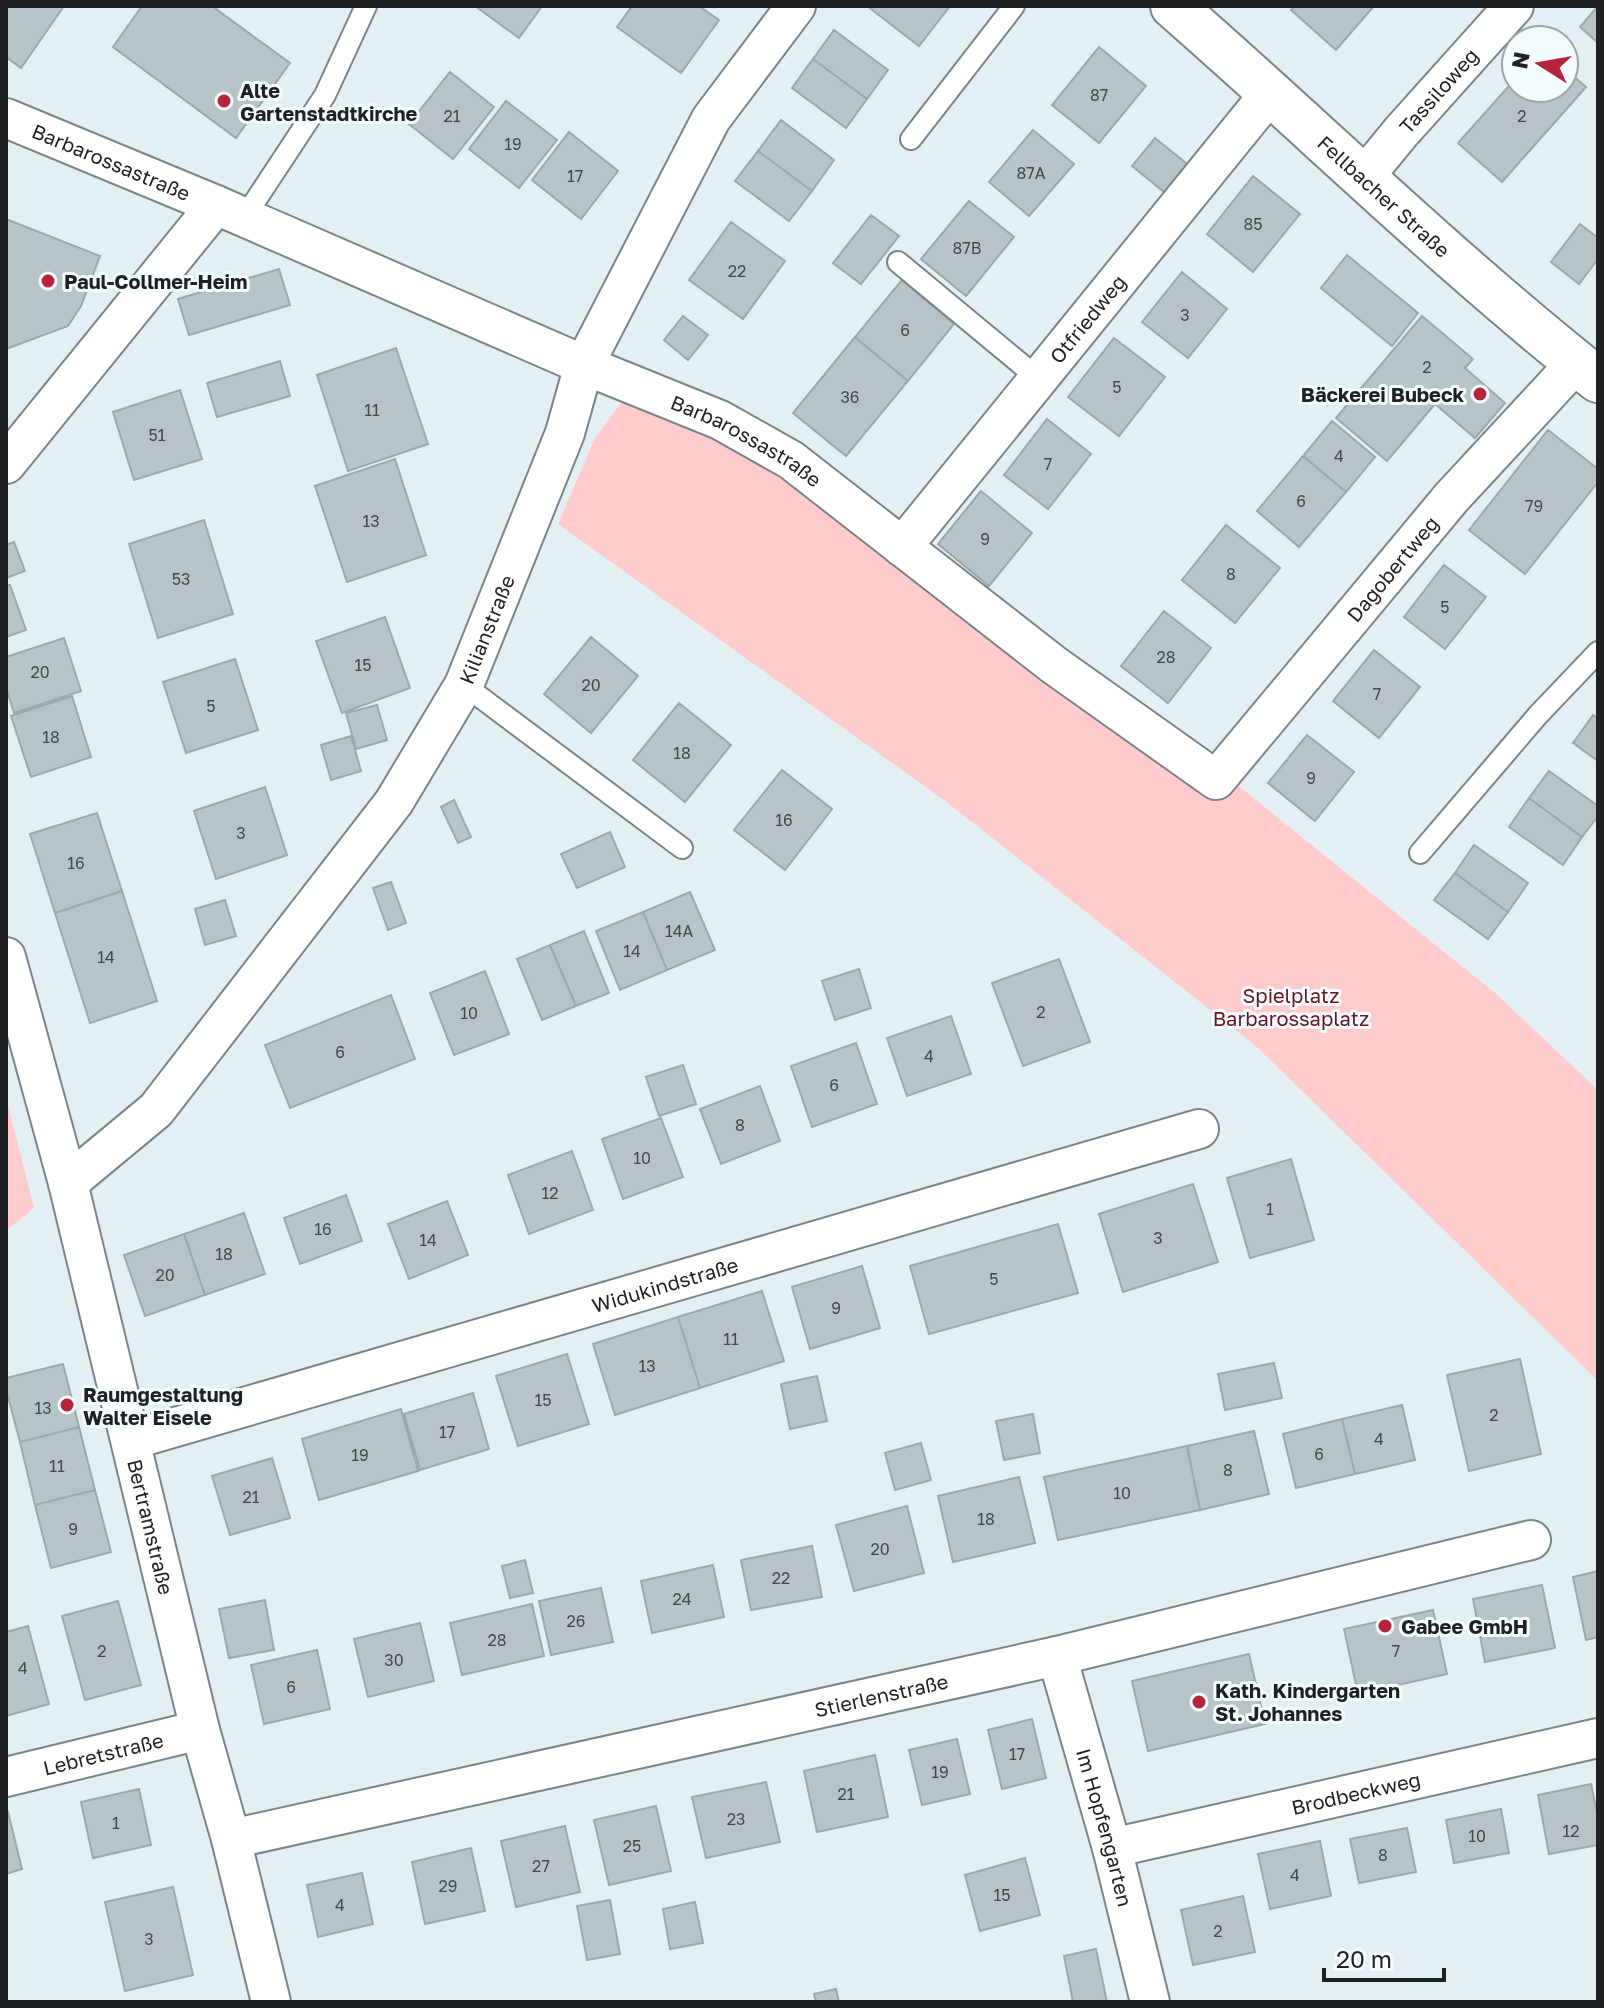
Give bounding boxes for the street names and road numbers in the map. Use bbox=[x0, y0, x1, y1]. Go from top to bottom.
street label: Tassiloweg bbox=[1394, 43, 1483, 138]
street label: Barbarossastraße bbox=[29, 118, 194, 205]
street label: Fellbacher Straße bbox=[1313, 130, 1455, 262]
street label: Otfriedweg bbox=[1044, 269, 1130, 368]
street label: Barbarossastraße bbox=[667, 389, 827, 491]
street label: Dagobertweg bbox=[1341, 511, 1443, 626]
street label: Kilianstraße bbox=[454, 571, 519, 687]
street label: Widukindstraße bbox=[589, 1252, 741, 1317]
street label: Bertramstraße bbox=[123, 1457, 179, 1597]
street label: Stierlenstraße bbox=[812, 1669, 950, 1721]
street label: Lebretstraße bbox=[41, 1727, 166, 1780]
street label: Im Hopfengarten bbox=[1072, 1745, 1138, 1909]
street label: Brodbeckweg bbox=[1289, 1767, 1423, 1819]

